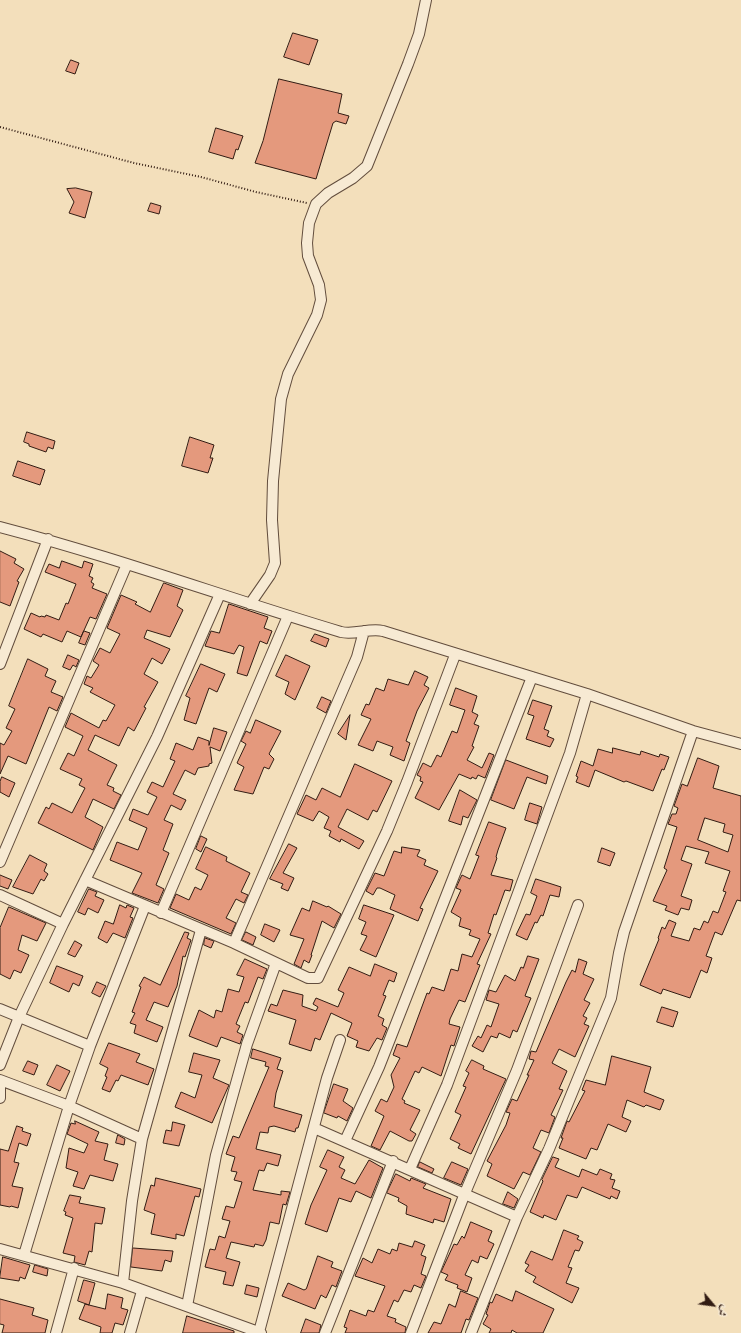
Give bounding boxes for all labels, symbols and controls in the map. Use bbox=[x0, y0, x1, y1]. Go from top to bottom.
north arrow bbox=[693, 1285, 733, 1325]
text: ش bbox=[714, 1302, 733, 1319]

